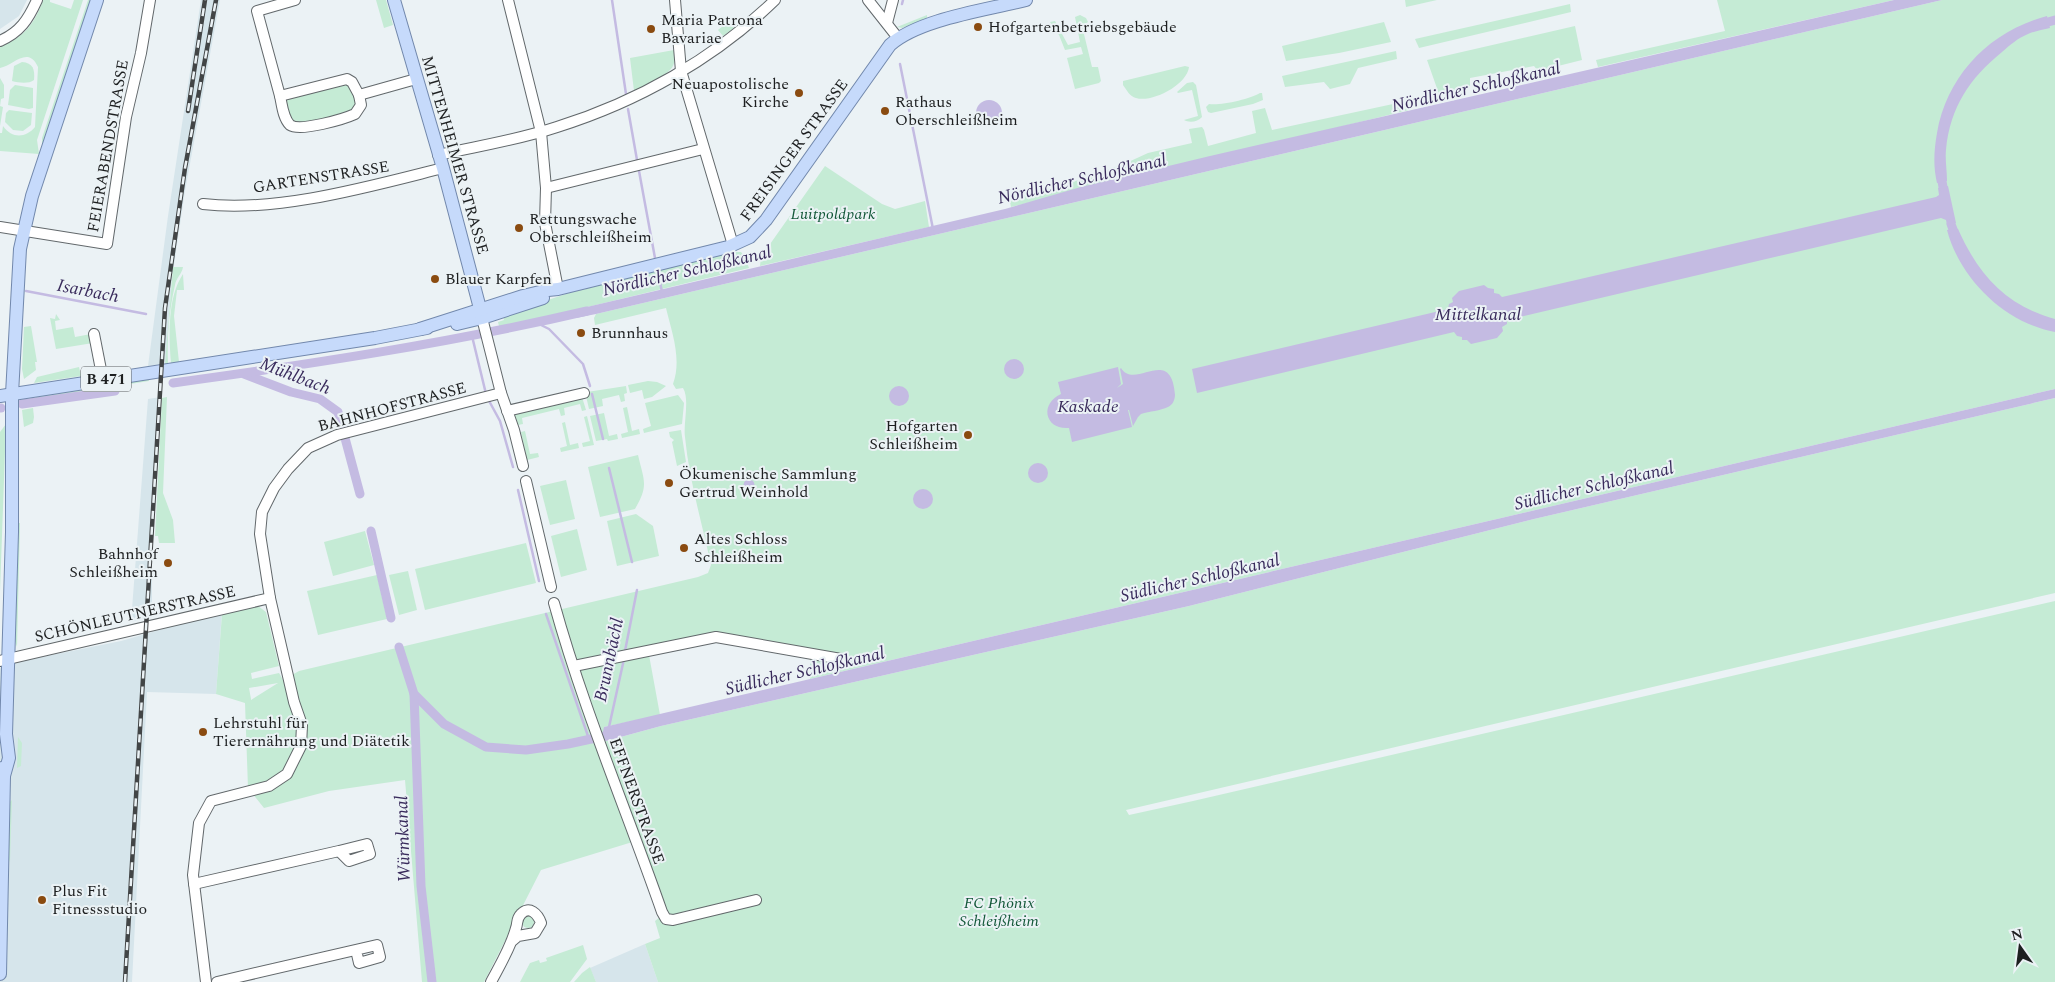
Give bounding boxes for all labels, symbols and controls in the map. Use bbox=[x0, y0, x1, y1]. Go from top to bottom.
place label: Maria Patrona Bavariae bbox=[661, 8, 763, 50]
place label: Hofgartenbetriebsgebäude bbox=[988, 15, 1177, 39]
marker: Hofgartenbetriebsgebäude bbox=[972, 21, 984, 33]
marker: Maria Patrona Bavariae bbox=[645, 23, 657, 35]
street label: MITTENHEIMER STRASSE bbox=[415, 53, 495, 257]
water label: Nördlicher Schloßkanal bbox=[1389, 54, 1564, 120]
street label: FEIERABENDSTRASSE bbox=[81, 58, 135, 234]
place label: Neuapostolische Kirche bbox=[671, 72, 789, 114]
street label: FREISINGER STRASSE bbox=[734, 74, 854, 226]
marker: Neuapostolische Kirche bbox=[793, 87, 805, 99]
place label: Rathaus Oberschleißheim bbox=[895, 90, 1018, 132]
marker: Rathaus Oberschleißheim bbox=[879, 105, 891, 117]
water label: Nördlicher Schloßkanal bbox=[995, 146, 1170, 212]
street label: GARTENSTRASSE bbox=[251, 154, 391, 200]
park label: Luitpoldpark bbox=[791, 202, 876, 226]
place label: Rettungswache Oberschleißheim bbox=[529, 207, 652, 249]
marker: Rettungswache Oberschleißheim bbox=[513, 222, 525, 234]
water label: Nördlicher Schloßkanal bbox=[600, 238, 775, 304]
place label: Blauer Karpfen bbox=[445, 267, 552, 291]
water label: Isarbach bbox=[55, 272, 121, 310]
marker: Blauer Karpfen bbox=[429, 273, 441, 285]
water label: Mittelkanal bbox=[1435, 301, 1522, 328]
place label: Brunnhaus bbox=[591, 321, 668, 345]
marker: Brunnhaus bbox=[575, 327, 587, 339]
water label: Mühlbach bbox=[256, 350, 334, 402]
road number: B 471 bbox=[81, 366, 131, 392]
street label: BAHNHOFSTRASSE bbox=[315, 376, 469, 438]
water label: Kaskade bbox=[1057, 393, 1119, 420]
place label: Hofgarten Schleißheim bbox=[869, 414, 958, 456]
marker: Hofgarten Schleißheim bbox=[962, 429, 974, 441]
water label: Südlicher Schloßkanal bbox=[1512, 454, 1677, 517]
place label: Ökumenische Sammlung Gertrud Weinhold bbox=[679, 462, 857, 504]
marker: Ökumenische Sammlung Gertrud Weinhold bbox=[663, 477, 675, 489]
place label: Altes Schloss Schleißheim bbox=[694, 527, 788, 569]
place label: Bahnhof Schleißheim bbox=[69, 542, 160, 584]
marker: Altes Schloss Schleißheim bbox=[678, 542, 690, 554]
water label: Südlicher Schloßkanal bbox=[1118, 546, 1283, 609]
marker: Bahnhof Schleißheim bbox=[162, 557, 174, 569]
street label: SCHÖNLEUTNERSTRASSE bbox=[32, 579, 238, 649]
water label: Brunnbächl bbox=[587, 615, 631, 704]
water label: Südlicher Schloßkanal bbox=[723, 639, 888, 702]
place label: Lehrstuhl für Tierernährung und Diätetik bbox=[213, 711, 410, 753]
marker: Lehrstuhl für Tierernährung und Diätetik bbox=[197, 726, 209, 738]
street label: EFFNERSTRASSE bbox=[603, 734, 671, 868]
water label: Würmkanal bbox=[388, 795, 418, 883]
place label: Plus Fit Fitnessstudio bbox=[52, 879, 147, 921]
park label: FC Phönix Schleißheim bbox=[959, 891, 1040, 933]
marker: Plus Fit Fitnessstudio bbox=[36, 894, 48, 906]
north arrow bbox=[1995, 922, 2045, 972]
text: N bbox=[2009, 923, 2025, 946]

